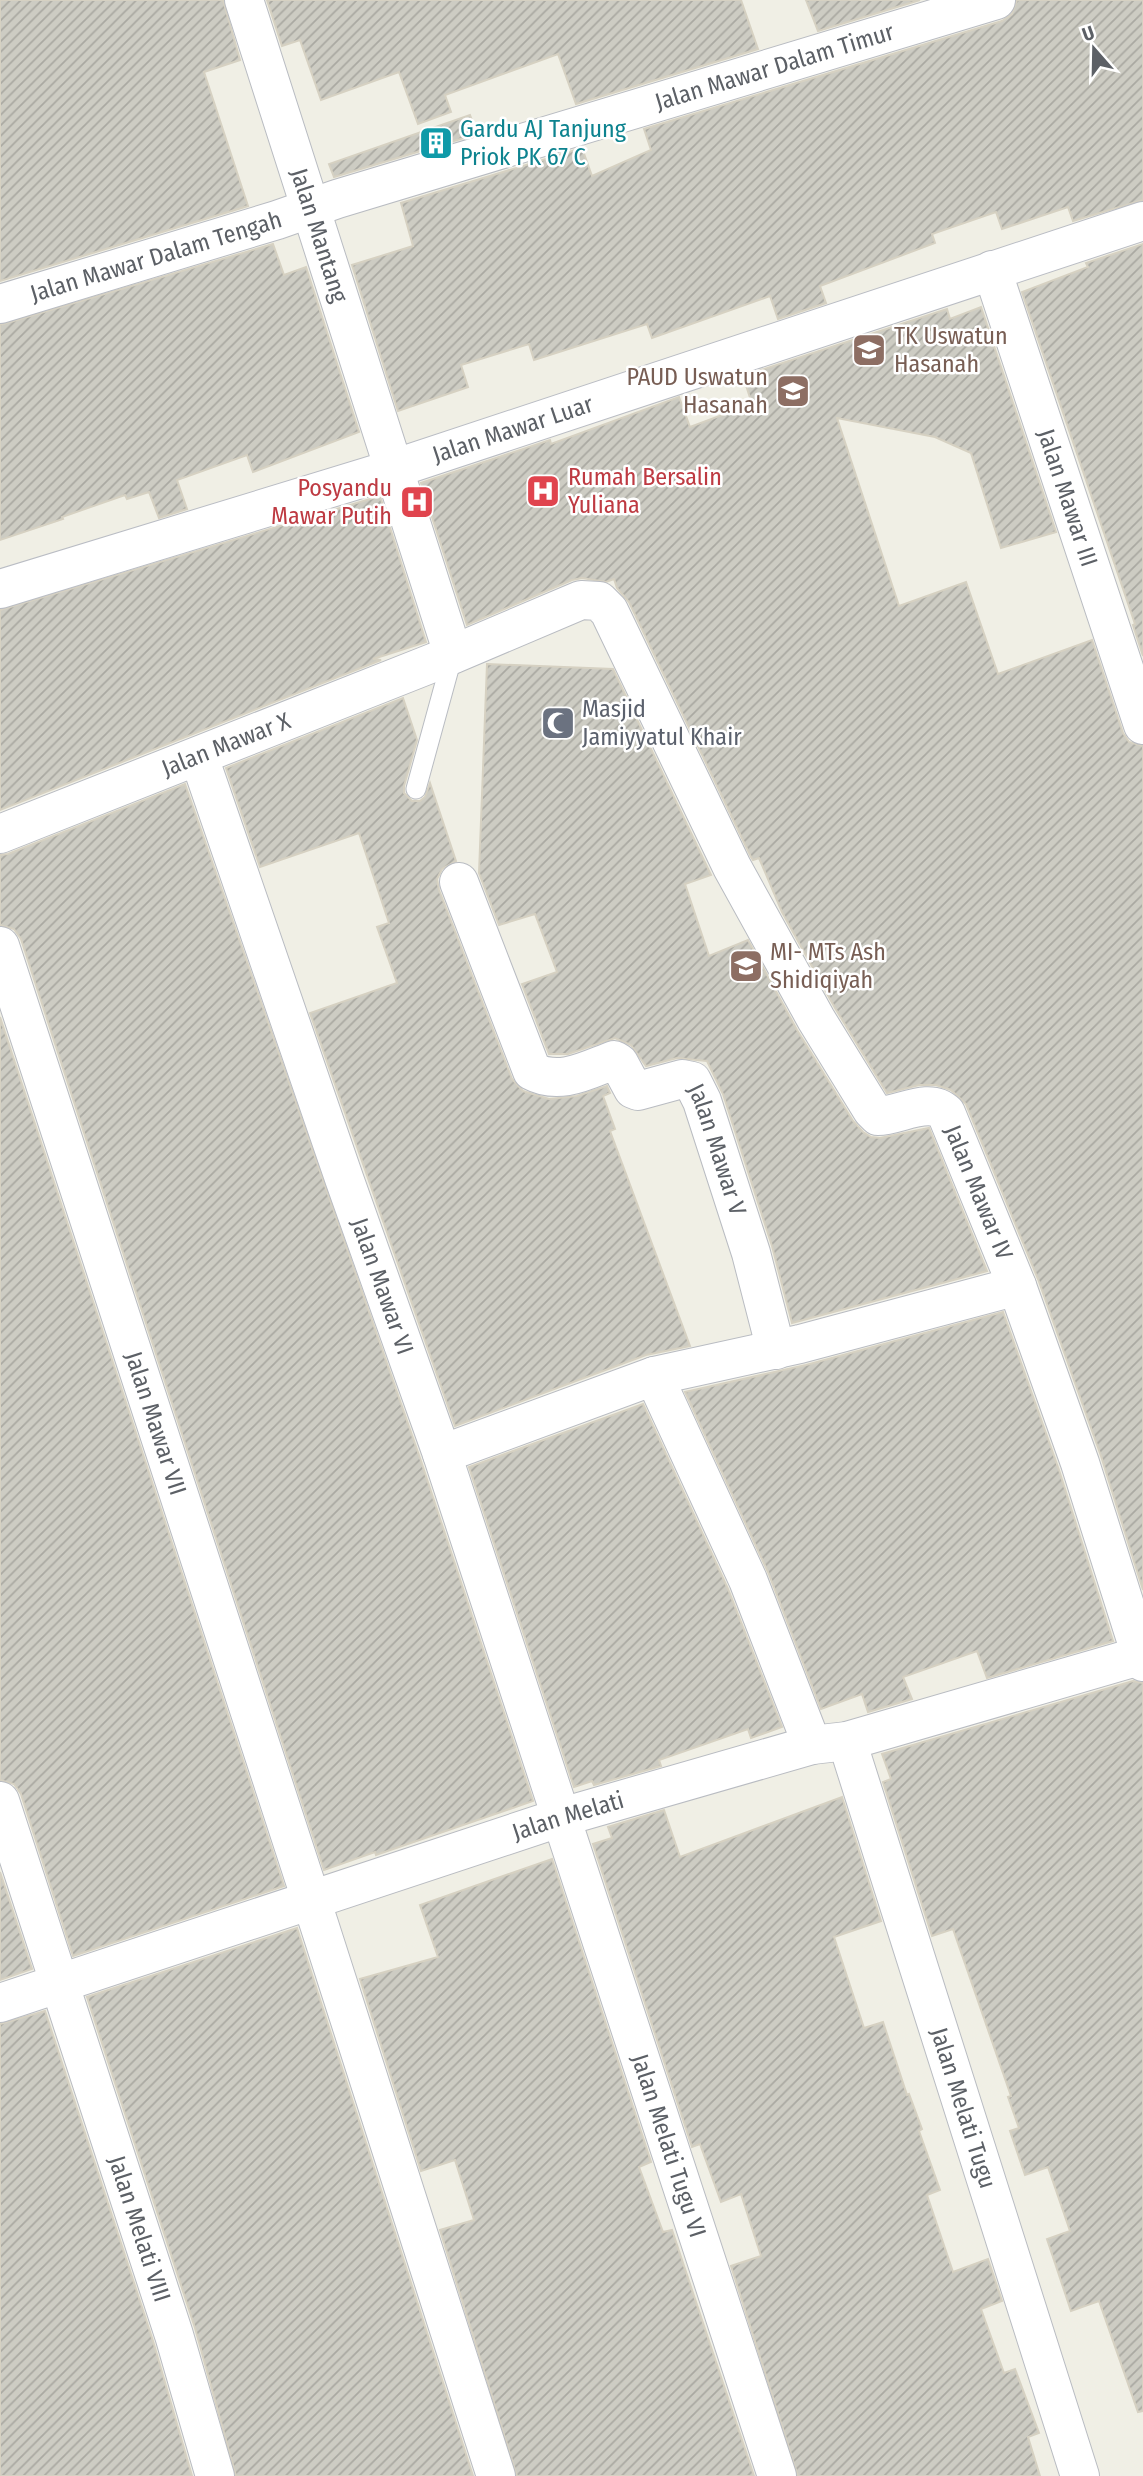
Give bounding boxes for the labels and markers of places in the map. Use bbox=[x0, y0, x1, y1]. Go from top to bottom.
place label: Gardu AJ Tanjung Priok PK 67 C bbox=[460, 115, 627, 171]
building icon: Gardu AJ Tanjung Priok PK 67 C bbox=[417, 124, 455, 162]
place label: TK Uswatun Hasanah bbox=[894, 322, 1008, 378]
school or university icon: TK Uswatun Hasanah bbox=[850, 331, 888, 369]
place label: PAUD Uswatun Hasanah bbox=[627, 363, 768, 419]
school or university icon: PAUD Uswatun Hasanah bbox=[774, 372, 812, 410]
place label: Rumah Bersalin Yuliana bbox=[568, 463, 722, 519]
hospital icon: Rumah Bersalin Yuliana bbox=[524, 472, 562, 510]
place label: Posyandu Mawar Putih bbox=[271, 474, 392, 530]
hospital icon: Posyandu Mawar Putih bbox=[398, 483, 436, 521]
place label: Masjid Jamiyyatul Khair bbox=[582, 695, 742, 751]
mosque icon: Masjid Jamiyyatul Khair bbox=[539, 704, 577, 742]
place label: MI- MTs Ash Shidiqiyah bbox=[770, 938, 886, 994]
school or university icon: MI- MTs Ash Shidiqiyah bbox=[727, 947, 765, 985]

